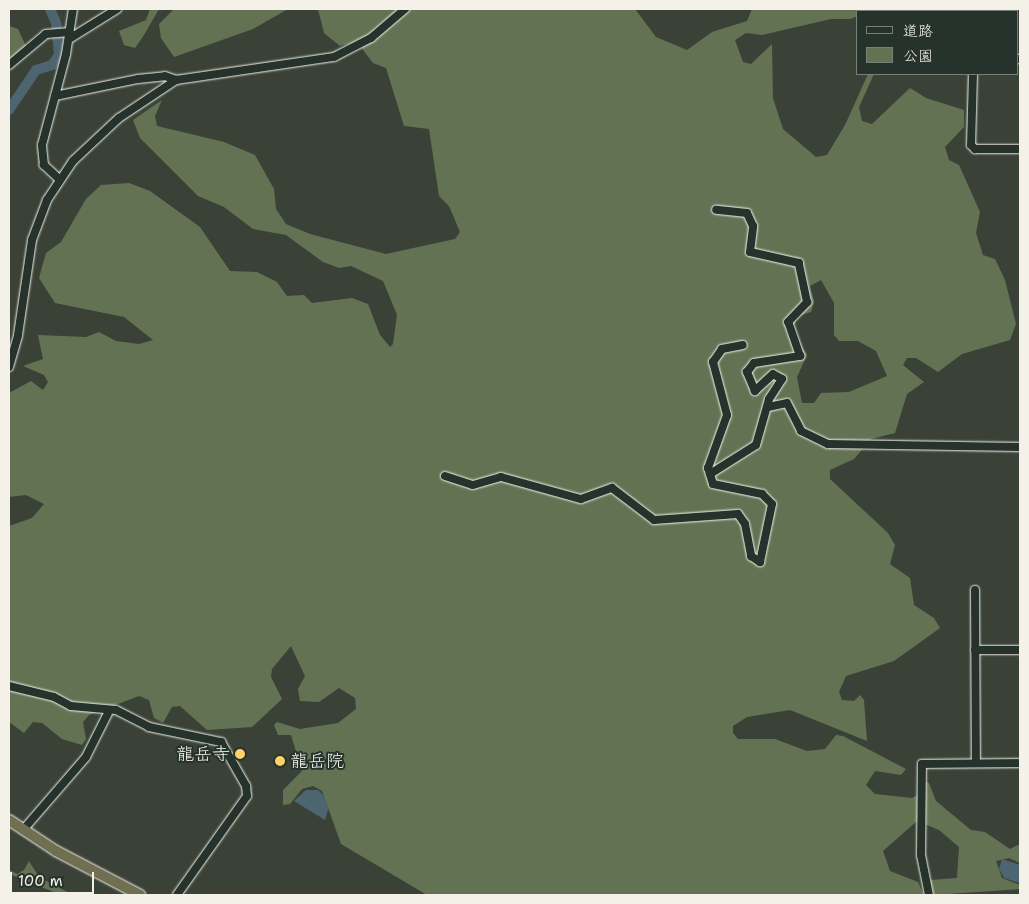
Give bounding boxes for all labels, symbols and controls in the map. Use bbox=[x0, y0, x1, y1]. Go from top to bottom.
legend bbox=[856, 10, 1019, 75]
text: 道路 bbox=[903, 21, 933, 41]
text: 公園 bbox=[903, 46, 933, 66]
place label: 龍岳寺 bbox=[176, 743, 230, 765]
marker: 龍岳寺 bbox=[234, 748, 246, 760]
place label: 龍岳院 bbox=[290, 750, 344, 772]
marker: 龍岳院 bbox=[274, 755, 286, 767]
scale bar bbox=[12, 862, 96, 894]
text: 100 m bbox=[18, 871, 63, 891]

